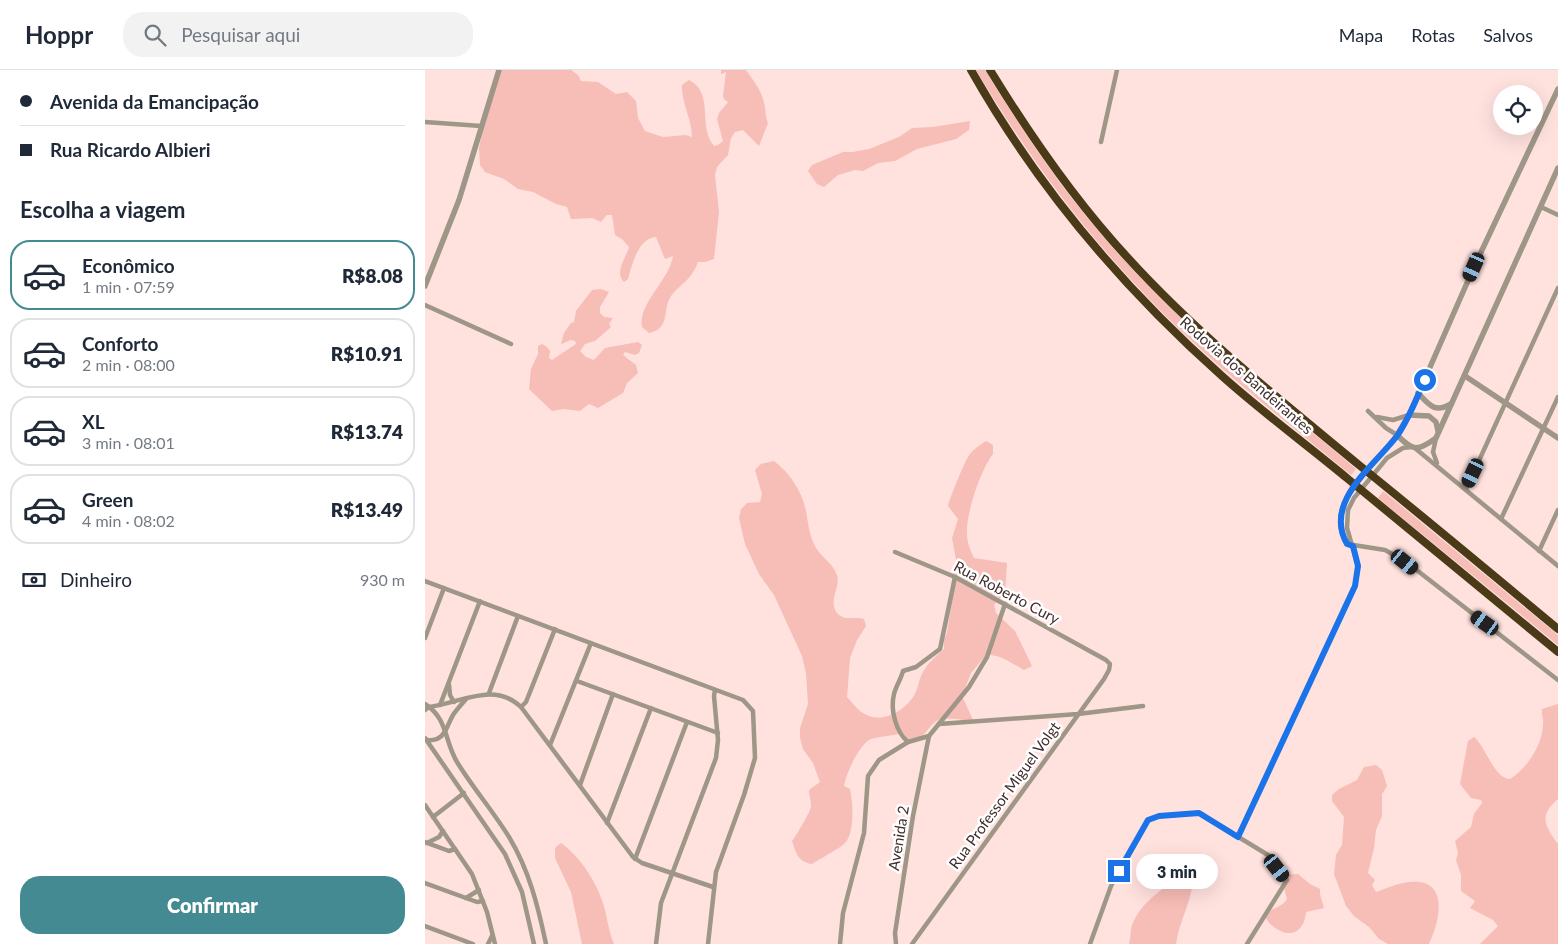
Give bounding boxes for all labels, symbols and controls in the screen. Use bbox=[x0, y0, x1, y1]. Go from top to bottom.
search box bbox=[123, 12, 473, 57]
text: Hoppr bbox=[25, 20, 93, 49]
icon: search bbox=[141, 21, 169, 49]
text: Pesquisar aqui bbox=[181, 23, 300, 46]
text: Mapa bbox=[1339, 24, 1383, 46]
text: Rotas bbox=[1411, 24, 1455, 46]
text: Salvos bbox=[1483, 24, 1533, 46]
map controls bbox=[1493, 85, 1543, 135]
button: locate bbox=[1493, 85, 1543, 135]
text: Avenida da Emancipação bbox=[50, 90, 259, 113]
text: Rua Ricardo Albieri bbox=[50, 138, 211, 161]
text: Escolha a viagem bbox=[20, 196, 186, 223]
car bbox=[1461, 250, 1486, 284]
icon: car bbox=[22, 253, 67, 298]
text: Econômico bbox=[82, 254, 175, 277]
text: R$8.08 bbox=[342, 264, 403, 287]
text: 1 min · 07:59 bbox=[82, 277, 175, 296]
street label: Rodovia dos Bandeirantes bbox=[1177, 312, 1317, 438]
icon: car bbox=[22, 331, 67, 376]
text: Conforto bbox=[82, 332, 158, 355]
text: R$10.91 bbox=[331, 342, 403, 365]
text: 2 min · 08:00 bbox=[82, 355, 175, 374]
route start bbox=[1414, 369, 1436, 391]
icon: car bbox=[22, 409, 67, 454]
text: XL bbox=[82, 410, 105, 433]
text: R$13.74 bbox=[331, 420, 403, 443]
text: 3 min · 08:01 bbox=[82, 433, 175, 452]
car bbox=[1459, 456, 1486, 490]
icon: car bbox=[22, 487, 67, 532]
text: Green bbox=[82, 488, 133, 511]
text: R$13.49 bbox=[331, 498, 403, 521]
text: 4 min · 08:02 bbox=[82, 511, 175, 530]
car bbox=[1388, 547, 1421, 577]
street label: Rua Roberto Cury bbox=[951, 557, 1063, 628]
icon: cash bbox=[20, 566, 48, 594]
text: Dinheiro bbox=[60, 568, 132, 591]
text: 930 m bbox=[360, 570, 405, 589]
car bbox=[1468, 608, 1501, 638]
street label: Rua Professor Miguel Volgt bbox=[945, 718, 1064, 872]
street label: Avenida 2 bbox=[884, 804, 912, 872]
car bbox=[1261, 852, 1292, 884]
callout: 3 min bbox=[1137, 854, 1219, 888]
route end bbox=[1108, 860, 1130, 882]
text: 3 min bbox=[1157, 862, 1197, 881]
button: Confirmar bbox=[20, 876, 405, 934]

